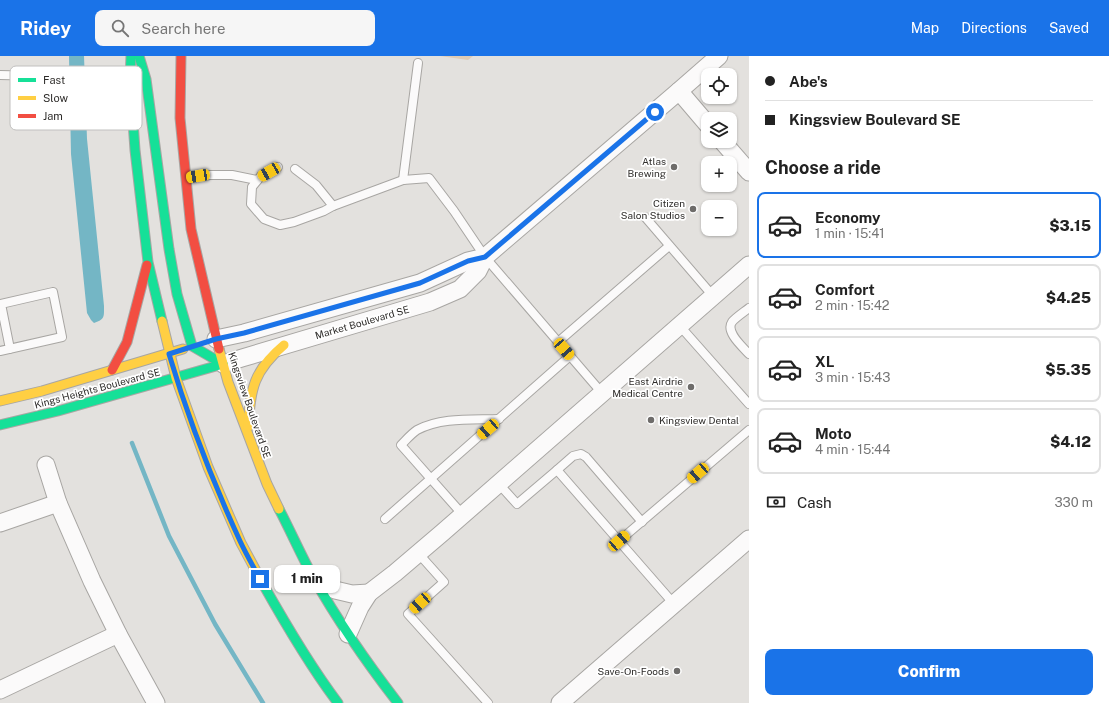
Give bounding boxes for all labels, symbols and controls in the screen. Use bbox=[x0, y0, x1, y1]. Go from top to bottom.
search box bbox=[95, 10, 375, 46]
text: Ridey bbox=[20, 17, 71, 39]
icon: search bbox=[109, 17, 131, 39]
text: Search here bbox=[141, 20, 225, 37]
text: Map bbox=[911, 20, 939, 36]
text: Directions bbox=[961, 20, 1027, 36]
text: Saved bbox=[1049, 20, 1089, 36]
legend bbox=[10, 66, 142, 130]
map controls bbox=[701, 68, 737, 236]
button: locate bbox=[701, 68, 737, 104]
text: Abe's bbox=[789, 73, 828, 90]
text: Fast bbox=[43, 74, 65, 86]
text: Slow bbox=[43, 92, 69, 104]
route start bbox=[646, 103, 664, 121]
text: Jam bbox=[43, 110, 63, 122]
text: Kingsview Boulevard SE bbox=[789, 111, 961, 128]
button: layers bbox=[701, 112, 737, 148]
place label: Atlas Brewing bbox=[628, 155, 666, 179]
button: + bbox=[701, 156, 737, 192]
text: Choose a ride bbox=[765, 157, 881, 178]
car bbox=[256, 161, 282, 183]
marker: Atlas Brewing bbox=[669, 162, 679, 172]
car bbox=[185, 168, 211, 184]
place label: Citizen Salon Studios bbox=[621, 197, 685, 221]
button: − bbox=[701, 200, 737, 236]
marker: Citizen Salon Studios bbox=[688, 204, 698, 214]
icon: car bbox=[767, 207, 803, 243]
text: Economy bbox=[815, 209, 880, 226]
text: $3.15 bbox=[1049, 217, 1091, 234]
text: 1 min · 15:41 bbox=[815, 226, 885, 241]
icon: car bbox=[767, 279, 803, 315]
text: Comfort bbox=[815, 281, 875, 298]
text: $4.25 bbox=[1046, 289, 1091, 306]
text: 2 min · 15:42 bbox=[815, 298, 890, 313]
street label: Market Boulevard SE bbox=[313, 303, 411, 341]
car bbox=[552, 336, 576, 362]
street label: Kingsview Boulevard SE bbox=[226, 350, 274, 460]
icon: car bbox=[767, 351, 803, 387]
text: XL bbox=[815, 353, 834, 370]
text: $5.35 bbox=[1045, 361, 1091, 378]
street label: Kings Heights Boulevard SE bbox=[33, 365, 161, 411]
text: 3 min · 15:43 bbox=[815, 370, 890, 385]
place label: East Airdrie Medical Centre bbox=[612, 375, 683, 399]
marker: East Airdrie Medical Centre bbox=[686, 382, 696, 392]
place label: Kingsview Dental bbox=[659, 414, 739, 426]
marker: Kingsview Dental bbox=[646, 415, 656, 425]
car bbox=[475, 417, 501, 441]
icon: car bbox=[767, 423, 803, 459]
text: Moto bbox=[815, 425, 852, 442]
text: $4.12 bbox=[1050, 433, 1091, 450]
text: 4 min · 15:44 bbox=[815, 442, 890, 457]
car bbox=[685, 461, 711, 485]
icon: cash bbox=[765, 491, 787, 513]
text: Cash bbox=[797, 494, 832, 511]
text: 330 m bbox=[1054, 495, 1093, 510]
car bbox=[606, 529, 632, 553]
callout: 1 min bbox=[274, 565, 340, 593]
route end bbox=[251, 570, 269, 588]
text: 1 min bbox=[291, 571, 323, 586]
car bbox=[407, 591, 433, 615]
button: Confirm bbox=[765, 649, 1093, 695]
place label: Save-On-Foods bbox=[598, 665, 669, 677]
marker: Save-On-Foods bbox=[672, 666, 682, 676]

